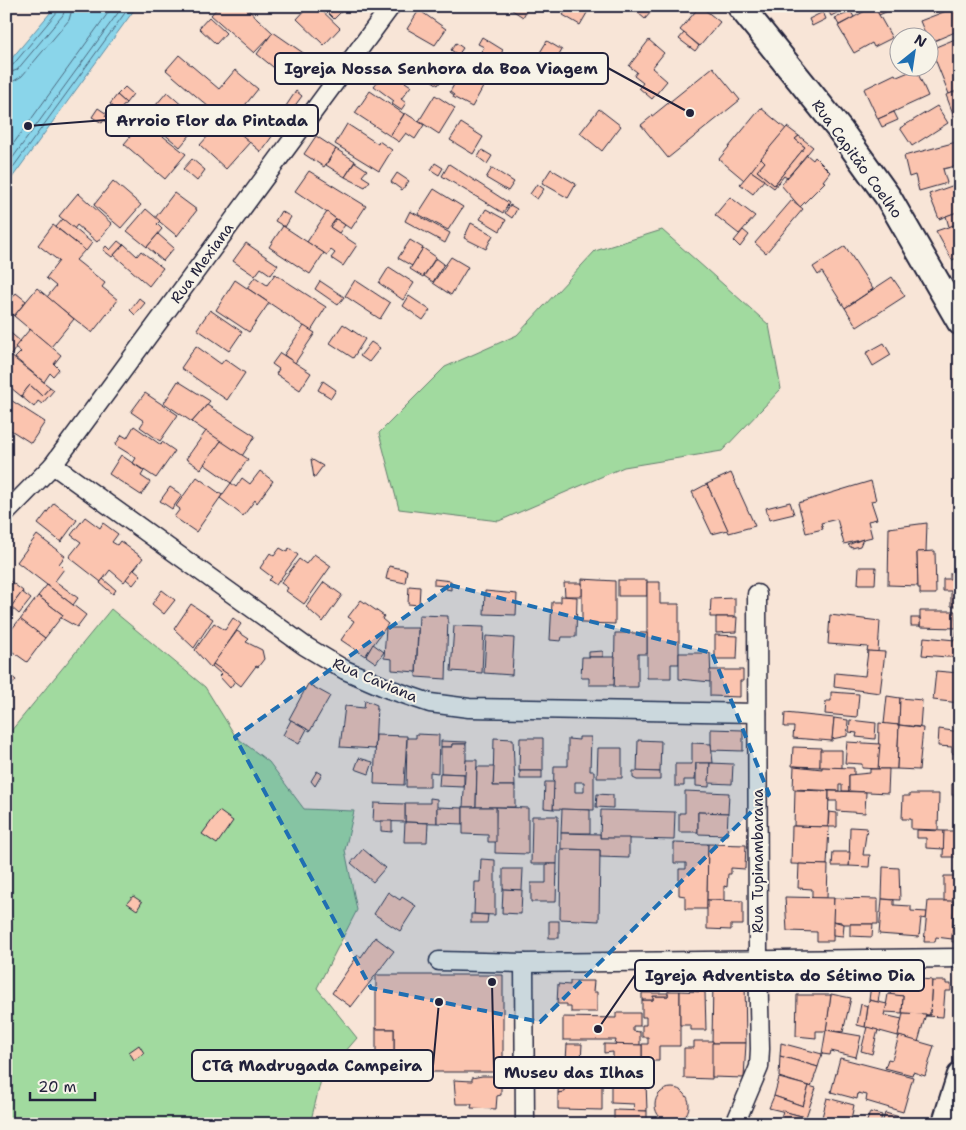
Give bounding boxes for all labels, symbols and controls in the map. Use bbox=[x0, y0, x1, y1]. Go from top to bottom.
north arrow bbox=[888, 28, 938, 78]
text: N bbox=[911, 30, 930, 51]
callout: Igreja Nossa Senhora da Boa Viagem bbox=[275, 53, 608, 84]
text: Igreja Nossa Senhora da Boa Viagem bbox=[284, 58, 598, 79]
street label: Rua Capitão Coelho bbox=[807, 96, 907, 222]
callout: Arroio Flor da Pintada bbox=[106, 105, 318, 136]
text: Arroio Flor da Pintada bbox=[116, 110, 308, 131]
street label: Rua Mexiana bbox=[166, 218, 239, 307]
street label: Rua Caviana bbox=[329, 653, 421, 707]
street label: Rua Tupinambarana bbox=[748, 788, 768, 933]
callout: Igreja Adventista do Sétimo Dia bbox=[635, 960, 924, 991]
text: Igreja Adventista do Sétimo Dia bbox=[645, 965, 915, 986]
callout: CTG Madrugada Campeira bbox=[192, 1050, 433, 1081]
text: CTG Madrugada Campeira bbox=[202, 1055, 422, 1076]
callout: Museu das Ilhas bbox=[494, 1057, 654, 1088]
text: Museu das Ilhas bbox=[504, 1062, 644, 1083]
scale bar bbox=[30, 1070, 95, 1102]
text: 20 m bbox=[38, 1077, 77, 1097]

